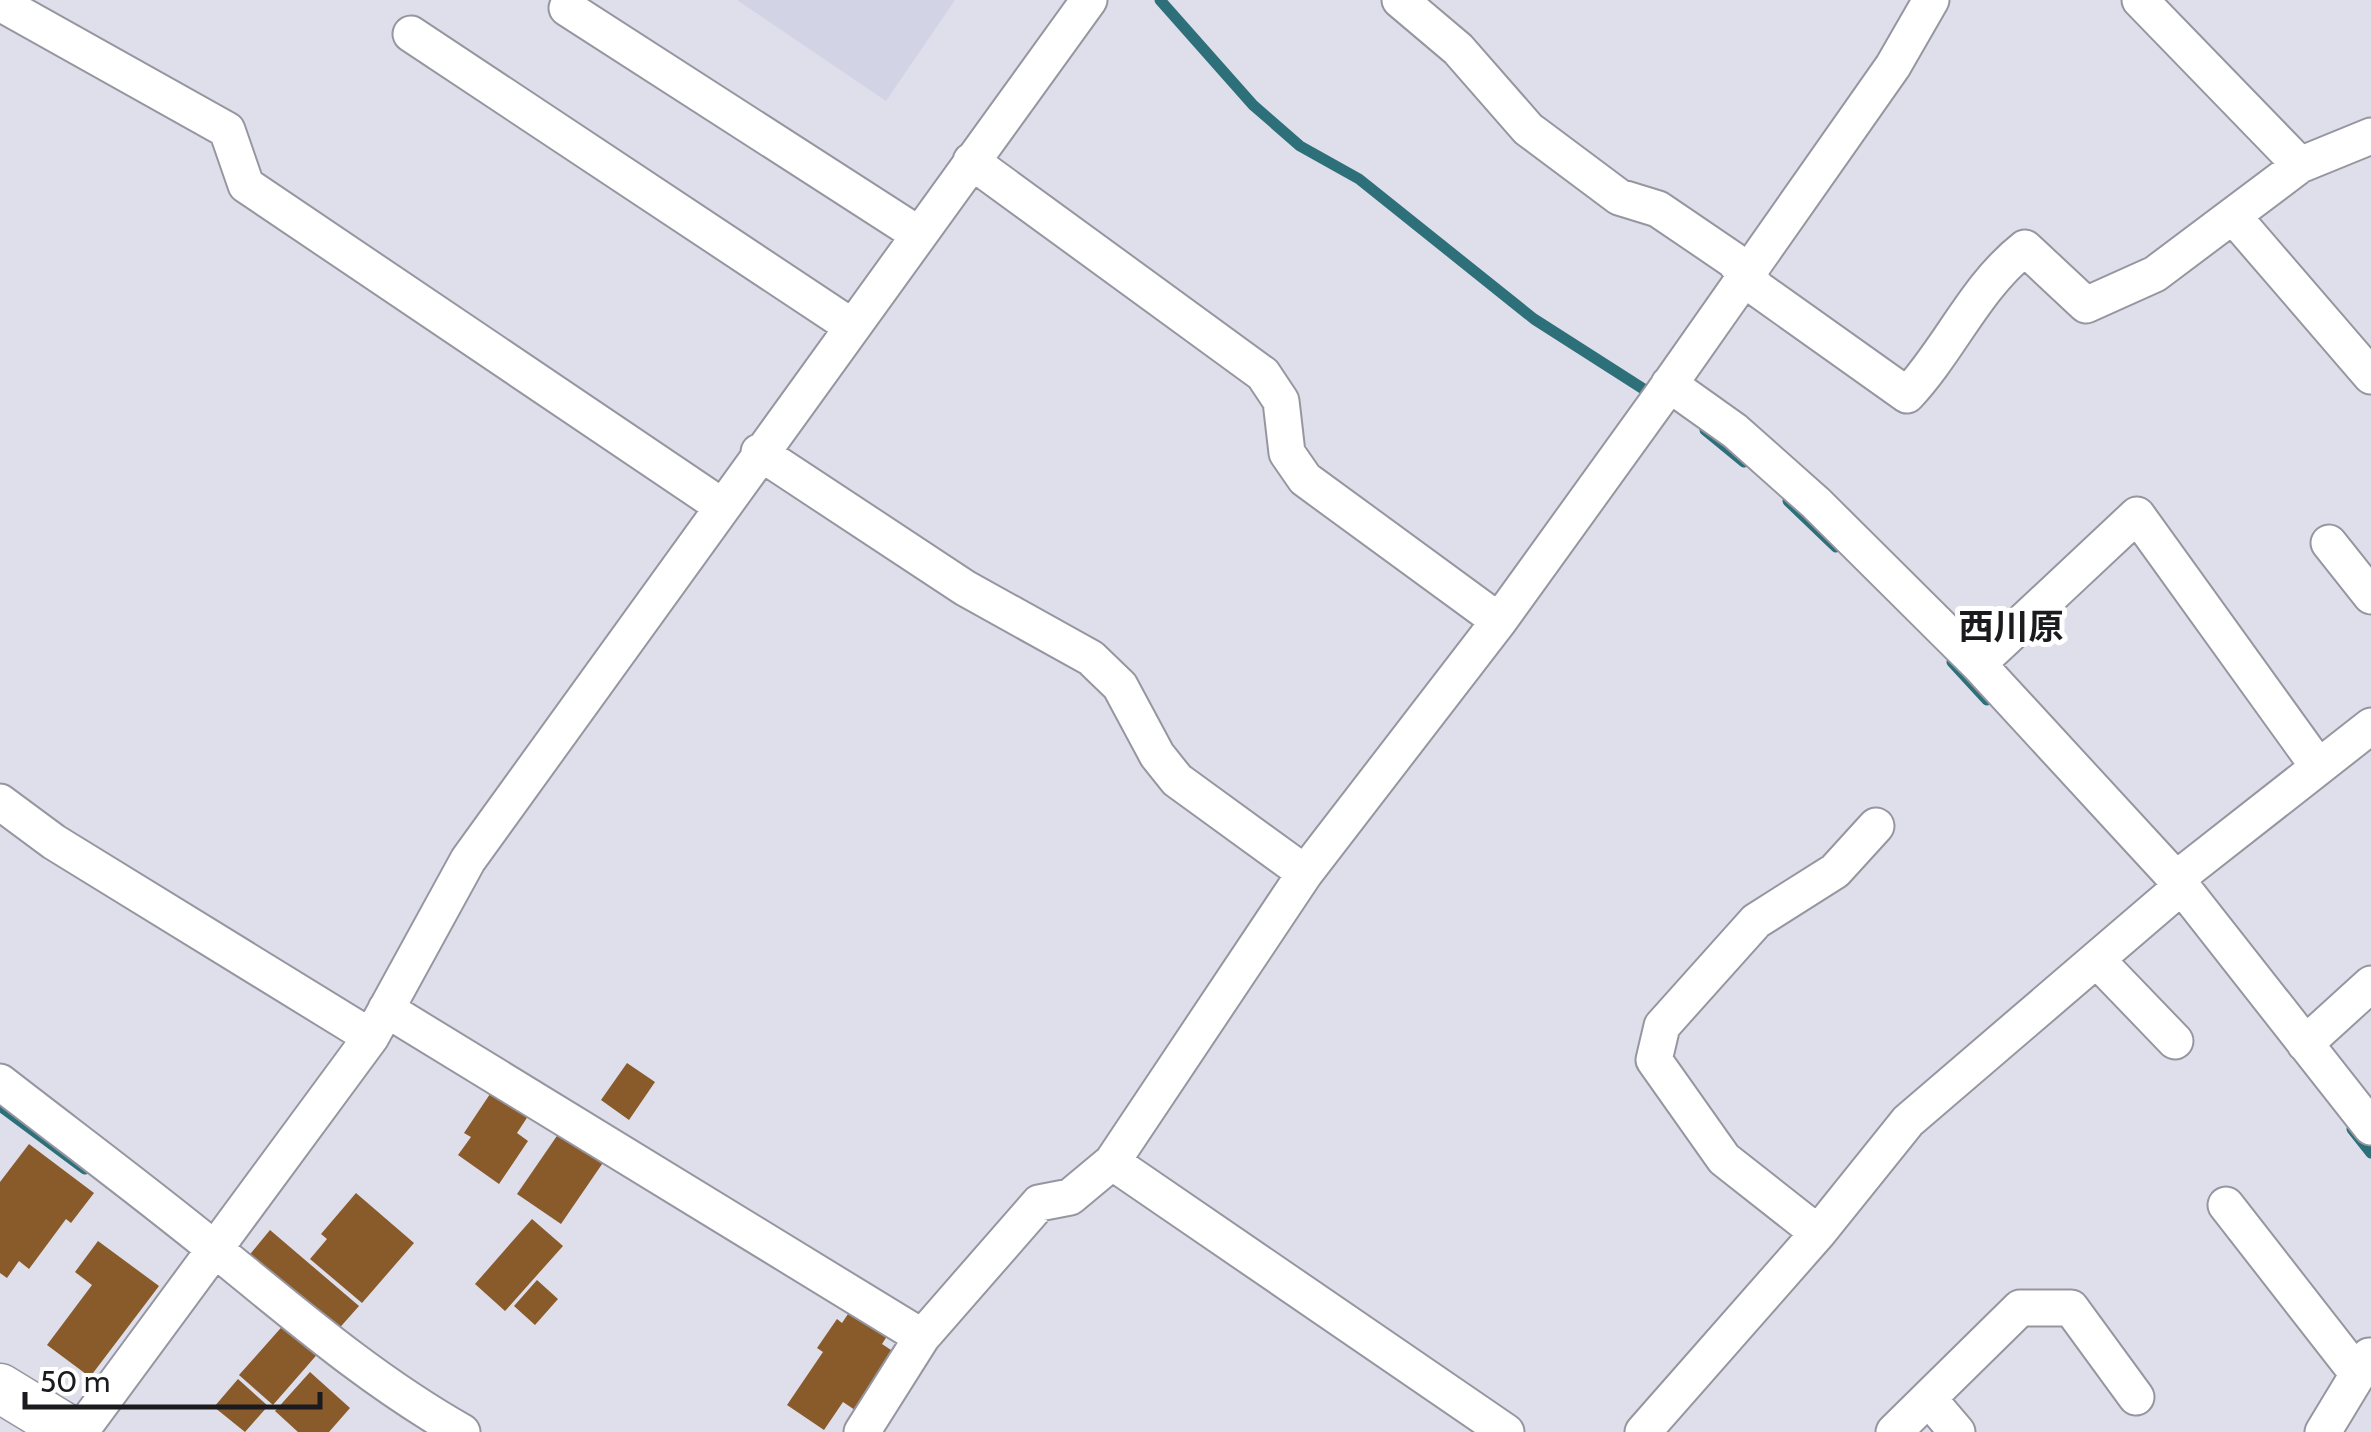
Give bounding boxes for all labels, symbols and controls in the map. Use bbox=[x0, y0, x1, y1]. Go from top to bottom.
district label: 西川原 bbox=[1958, 605, 2064, 648]
scale bar bbox=[25, 1347, 320, 1409]
text: 50 m bbox=[40, 1363, 110, 1400]

